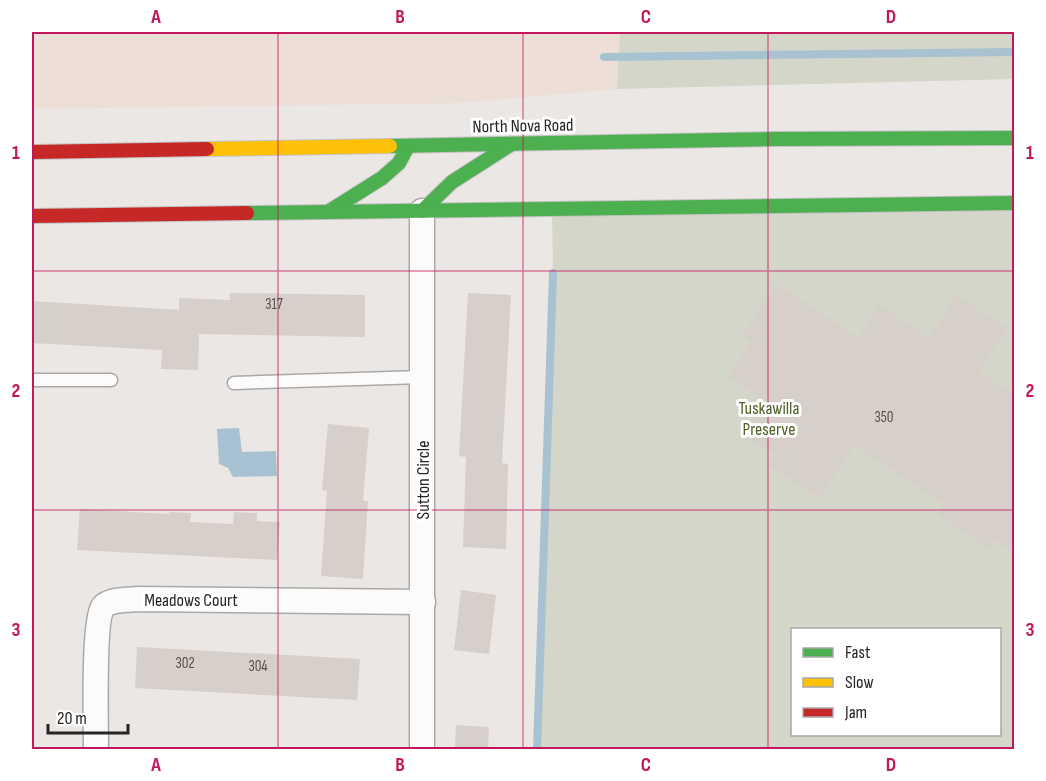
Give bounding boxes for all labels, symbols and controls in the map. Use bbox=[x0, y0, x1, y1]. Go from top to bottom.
text: A bbox=[150, 5, 161, 29]
text: B bbox=[395, 5, 405, 29]
text: C bbox=[641, 5, 651, 29]
text: D bbox=[886, 5, 896, 29]
street label: North Nova Road bbox=[472, 115, 574, 137]
text: 1 bbox=[12, 141, 20, 165]
text: 1 bbox=[1026, 141, 1034, 165]
house number: 317 bbox=[265, 295, 283, 314]
text: 2 bbox=[12, 379, 20, 403]
text: 2 bbox=[1026, 379, 1034, 403]
park label: Tuskawilla Preserve bbox=[739, 398, 799, 440]
house number: 350 bbox=[875, 408, 894, 427]
street label: Sutton Circle bbox=[413, 441, 434, 519]
street label: Meadows Court bbox=[144, 590, 238, 611]
text: 3 bbox=[12, 618, 21, 642]
text: 3 bbox=[1026, 618, 1035, 642]
legend bbox=[791, 628, 1001, 736]
text: Fast bbox=[845, 642, 871, 663]
house number: 302 bbox=[175, 654, 195, 673]
house number: 304 bbox=[248, 657, 268, 676]
text: Slow bbox=[845, 672, 874, 693]
scale bar bbox=[48, 697, 128, 735]
text: Jam bbox=[844, 702, 867, 723]
text: 20 m bbox=[57, 708, 87, 729]
text: A bbox=[150, 753, 161, 777]
text: B bbox=[395, 753, 405, 777]
text: C bbox=[641, 753, 651, 777]
text: D bbox=[886, 753, 896, 777]

